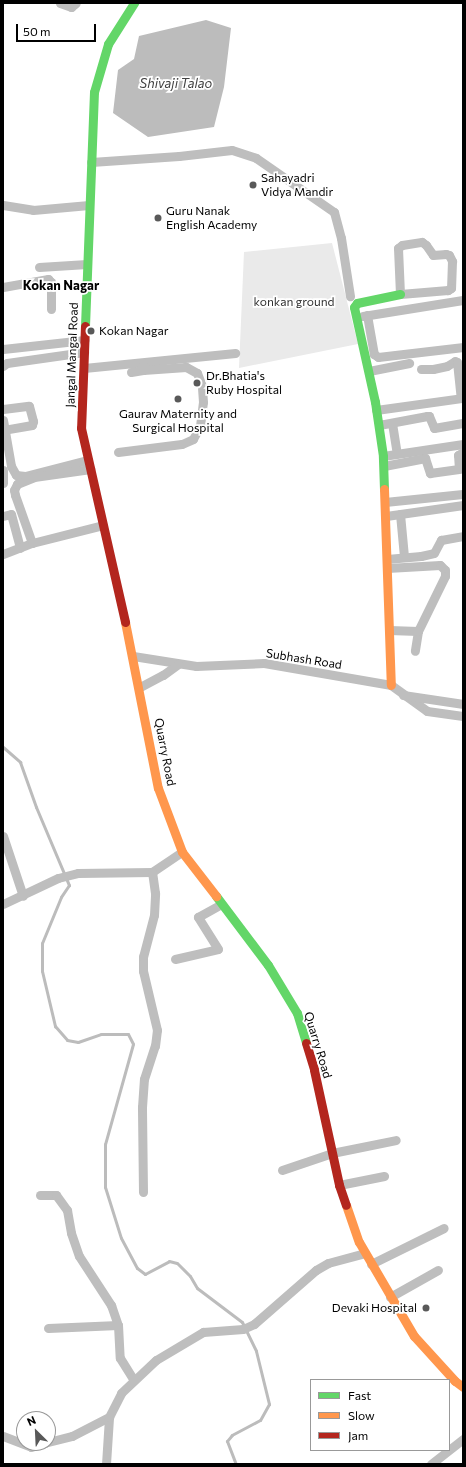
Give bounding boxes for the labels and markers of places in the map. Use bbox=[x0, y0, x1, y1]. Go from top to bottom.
place label: Sahayadri Vidya Mandir bbox=[261, 171, 333, 199]
marker: Sahayadri Vidya Mandir bbox=[248, 180, 258, 190]
place label: Guru Nanak English Academy bbox=[166, 204, 257, 232]
marker: Guru Nanak English Academy bbox=[153, 213, 163, 223]
place label: Kokan Nagar bbox=[99, 324, 169, 338]
marker: Kokan Nagar bbox=[86, 326, 96, 336]
place label: Dr.Bhatia's Ruby Hospital bbox=[206, 369, 282, 397]
marker: Dr.Bhatia's Ruby Hospital bbox=[191, 377, 203, 389]
marker: Gaurav Maternity and Surgical Hospital bbox=[172, 393, 184, 405]
place label: Gaurav Maternity and Surgical Hospital bbox=[119, 407, 237, 435]
place label: Devaki Hospital bbox=[332, 1301, 417, 1315]
marker: Devaki Hospital bbox=[420, 1302, 432, 1314]

